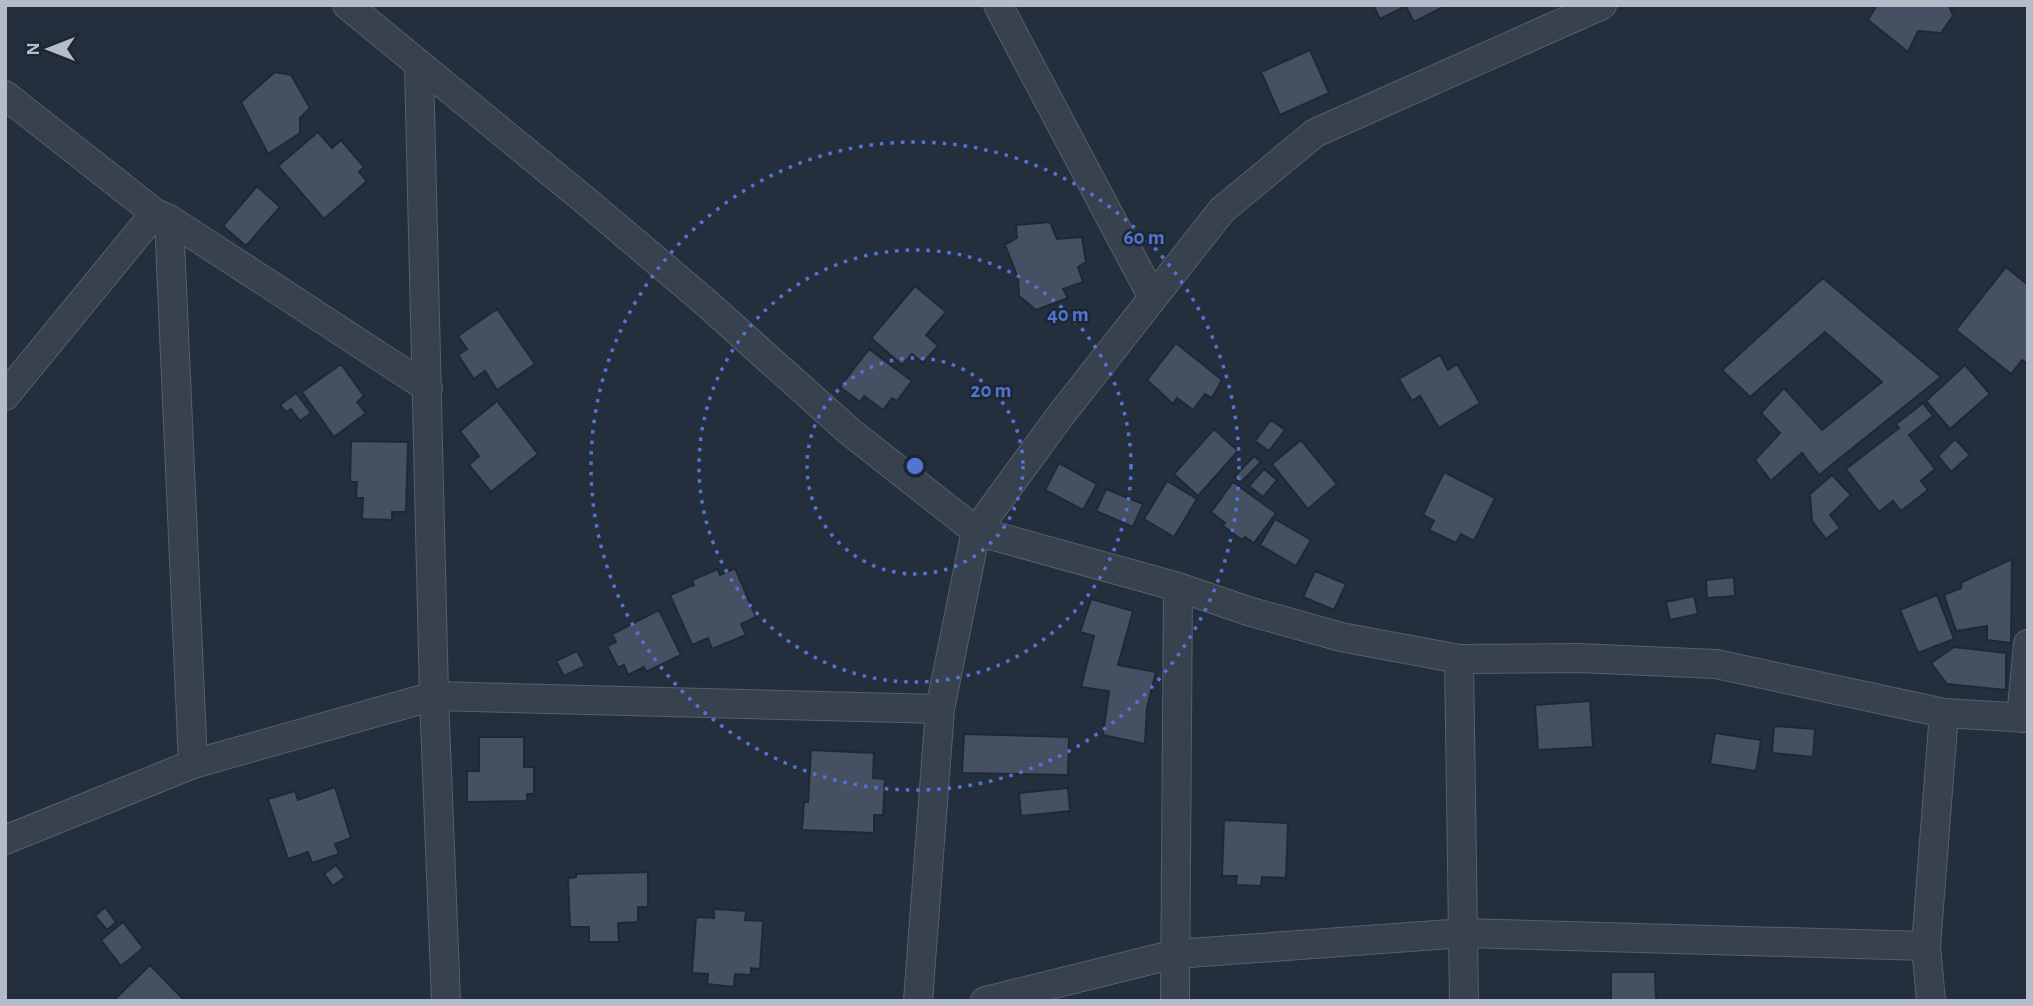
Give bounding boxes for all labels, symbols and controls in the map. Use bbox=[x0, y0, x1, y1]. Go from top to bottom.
north arrow bbox=[14, 14, 84, 84]
text: N bbox=[24, 42, 43, 56]
text: 60 m bbox=[1123, 227, 1165, 248]
text: 40 m bbox=[1047, 304, 1089, 325]
text: 20 m bbox=[971, 380, 1011, 401]
centre of rings bbox=[903, 454, 927, 478]

